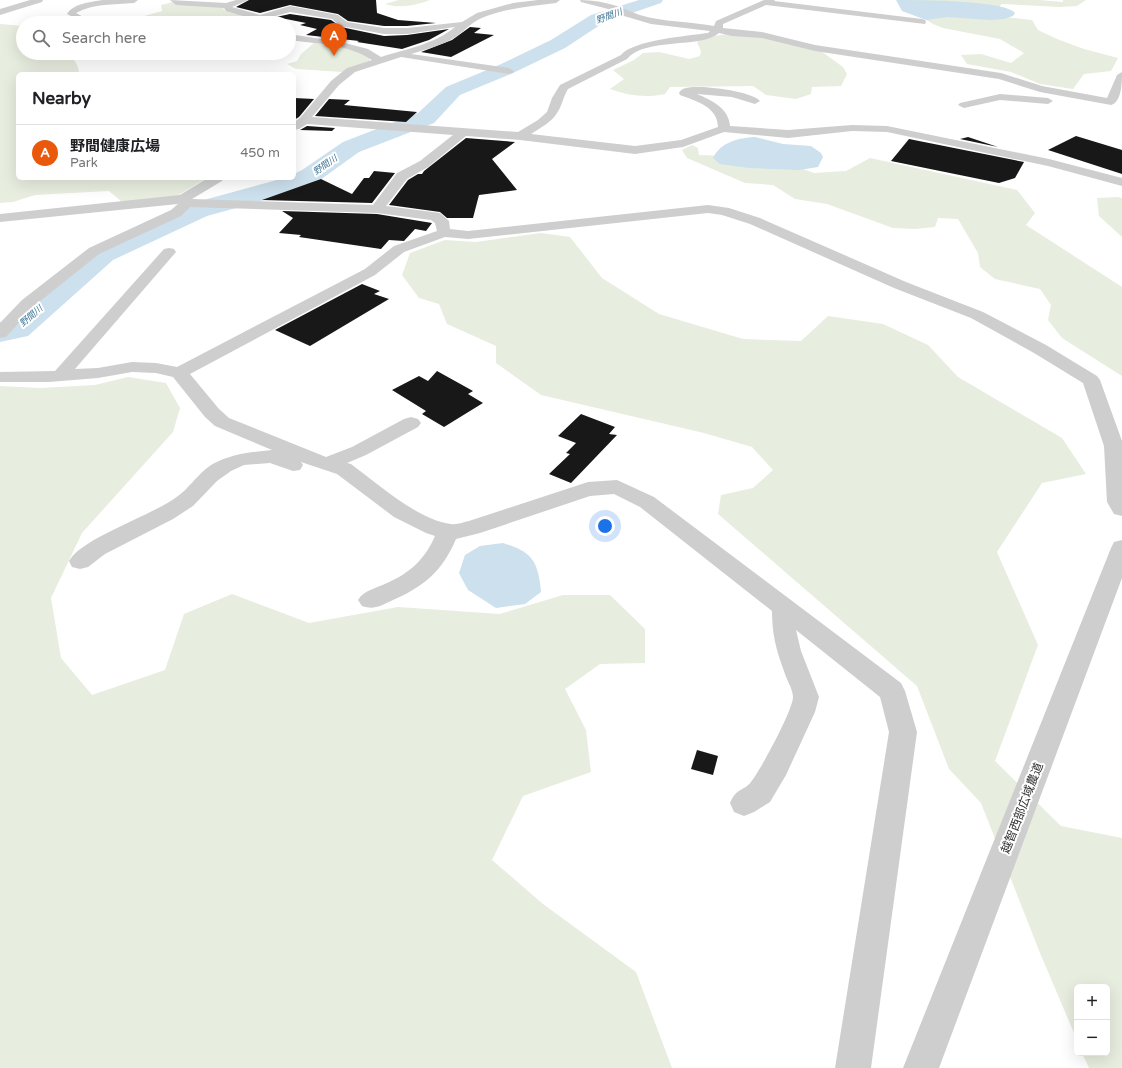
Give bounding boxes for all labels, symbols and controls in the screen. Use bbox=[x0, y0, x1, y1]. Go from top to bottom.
water label: 野間川 bbox=[595, 6, 625, 26]
search box bbox=[16, 16, 296, 60]
pin: A bbox=[321, 23, 347, 56]
icon: search bbox=[30, 27, 52, 49]
text: Search here bbox=[62, 29, 146, 47]
text: Nearby bbox=[32, 88, 91, 109]
text: 野間健康広場 bbox=[70, 137, 160, 155]
text: A bbox=[40, 145, 50, 161]
text: 450 m bbox=[240, 145, 280, 161]
water label: 野間川 bbox=[311, 153, 340, 178]
text: Park bbox=[70, 155, 98, 171]
water label: 野間川 bbox=[18, 303, 46, 329]
your location bbox=[595, 516, 615, 536]
street label: 越智西部広域農道 bbox=[998, 761, 1046, 855]
map controls bbox=[1074, 984, 1110, 1056]
button: + bbox=[1074, 984, 1110, 1020]
button: − bbox=[1074, 1020, 1110, 1056]

